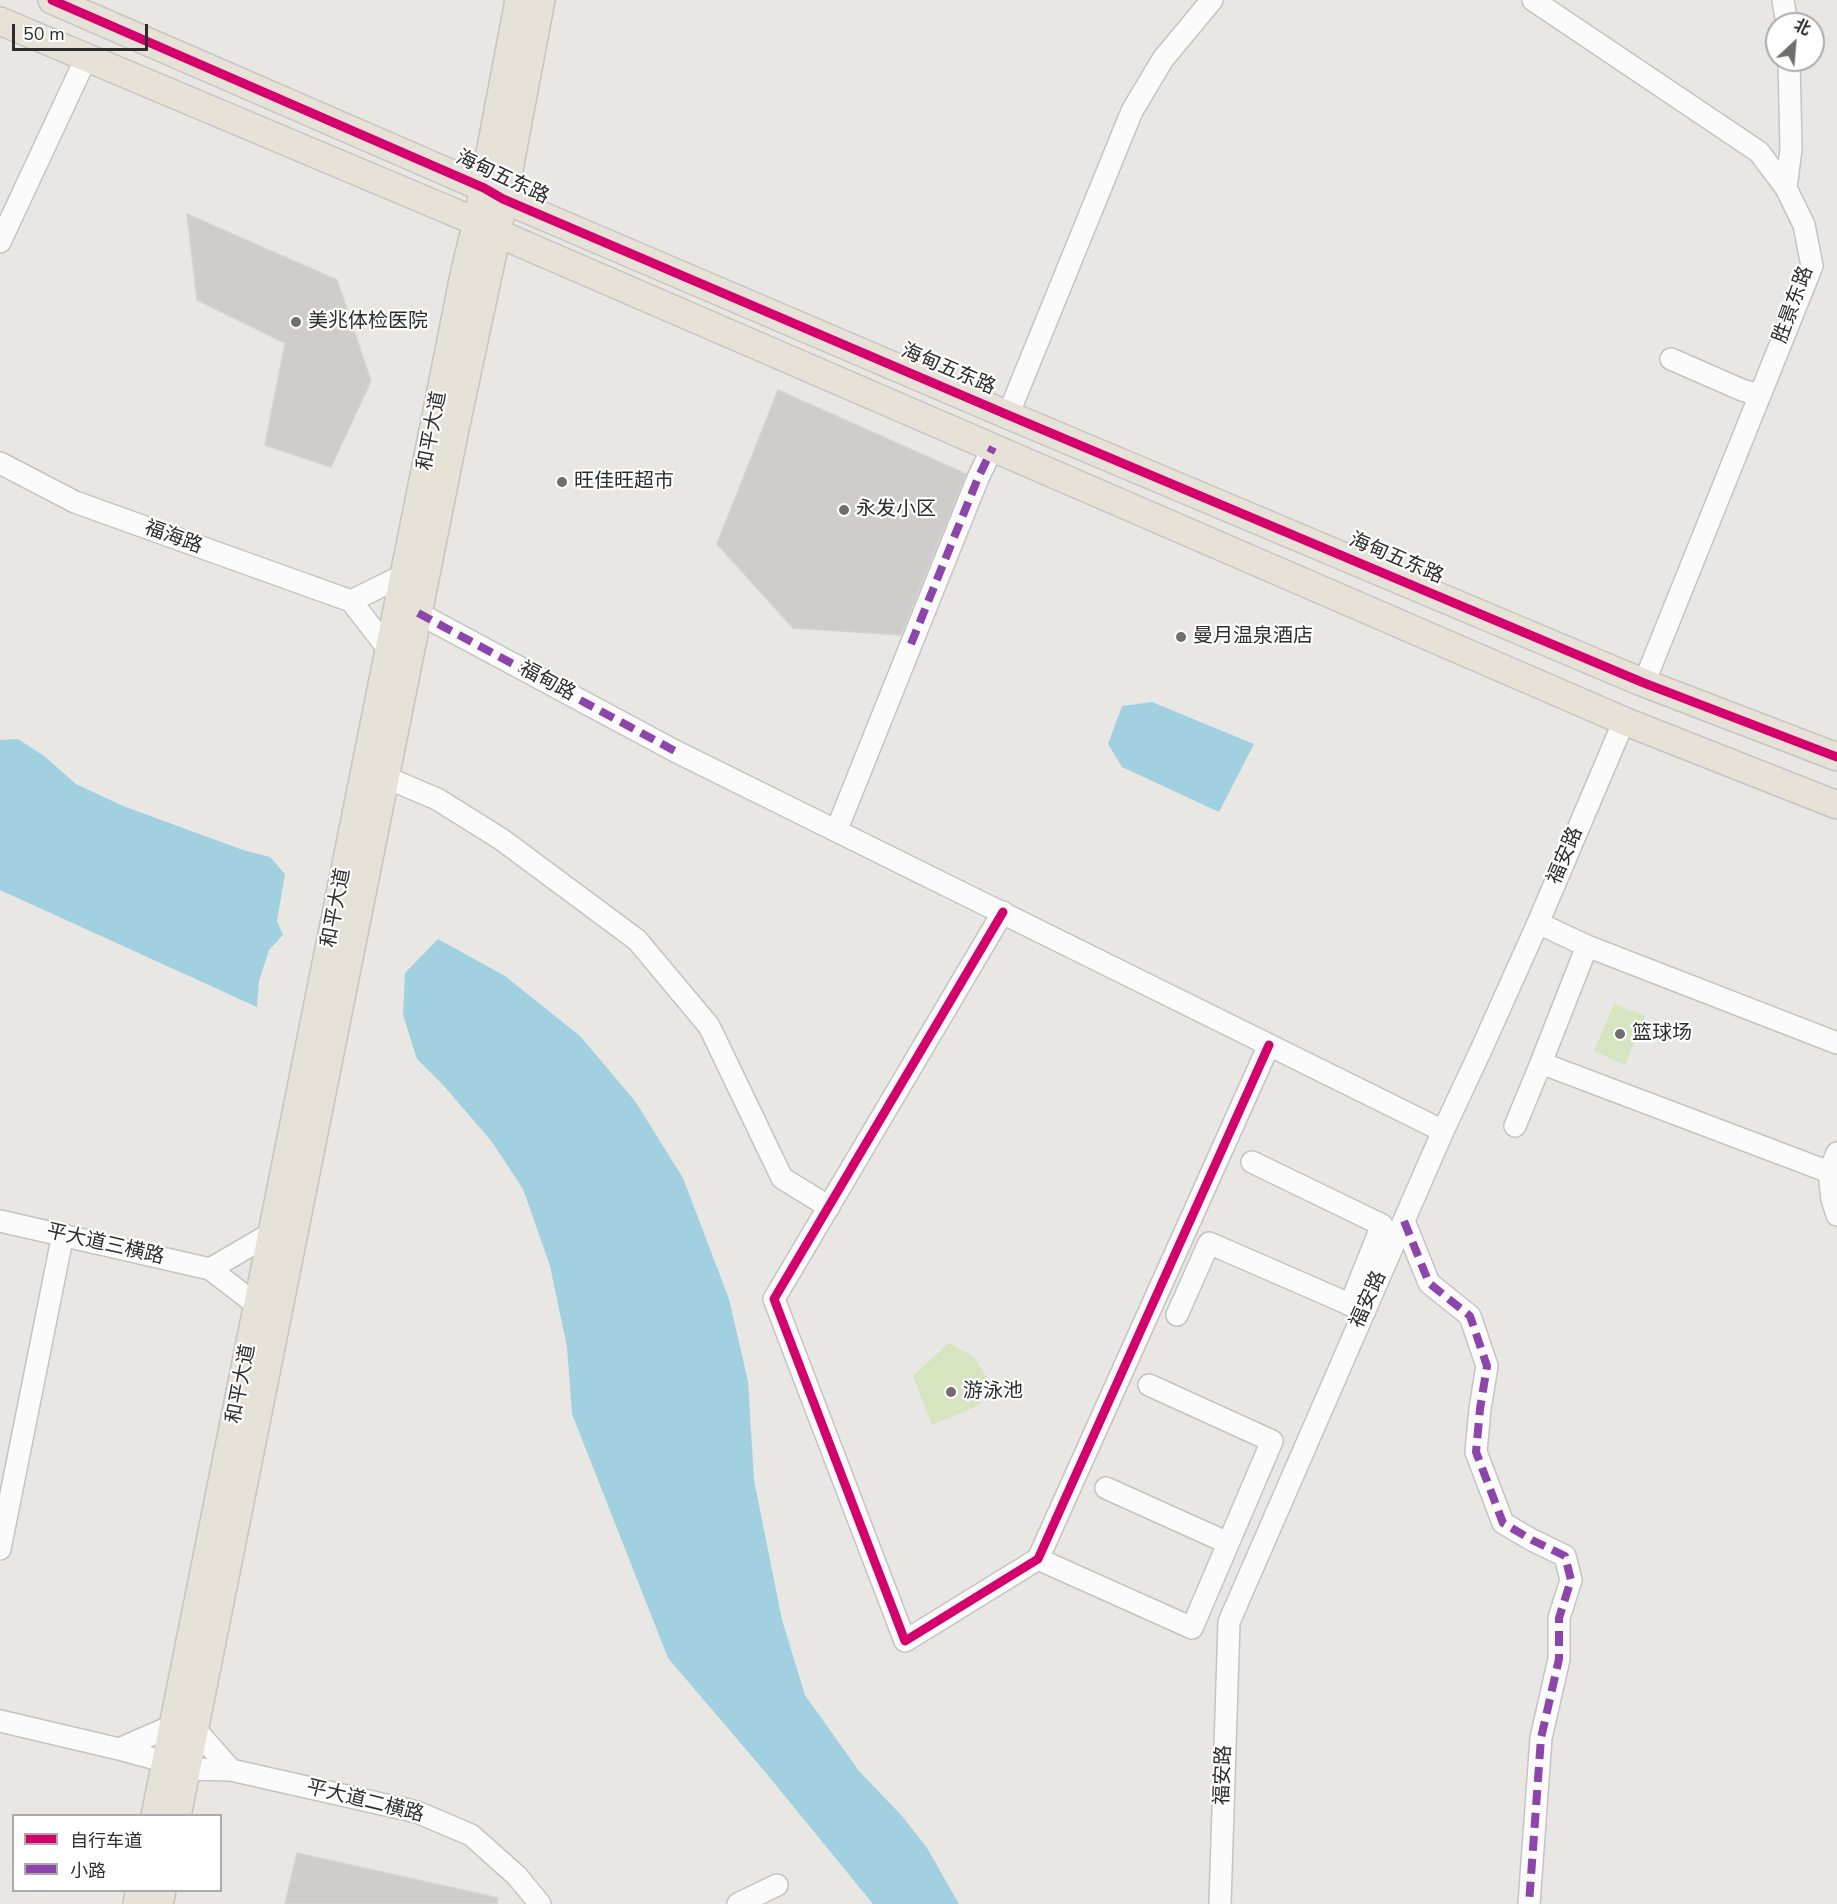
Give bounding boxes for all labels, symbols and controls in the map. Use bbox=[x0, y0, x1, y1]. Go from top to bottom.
scale bar bbox=[15, 12, 152, 50]
north arrow bbox=[1765, 12, 1825, 72]
text: 北 bbox=[1790, 14, 1814, 41]
text: 50 m bbox=[23, 22, 65, 46]
street label: 海甸五东路 bbox=[452, 146, 552, 210]
street label: 胜景东路 bbox=[1769, 263, 1819, 347]
place label: 美兆体检医院 bbox=[308, 310, 428, 334]
marker: 美兆体检医院 bbox=[289, 315, 303, 329]
street label: 海甸五东路 bbox=[897, 339, 999, 401]
street label: 和平大道 bbox=[414, 389, 452, 473]
place label: 旺佳旺超市 bbox=[574, 470, 674, 494]
marker: 旺佳旺超市 bbox=[555, 475, 569, 489]
place label: 永发小区 bbox=[856, 498, 936, 522]
marker: 永发小区 bbox=[837, 503, 851, 517]
street label: 福海路 bbox=[141, 516, 205, 560]
street label: 海甸五东路 bbox=[1345, 528, 1447, 590]
place label: 曼月温泉酒店 bbox=[1193, 625, 1313, 649]
marker: 曼月温泉酒店 bbox=[1174, 630, 1188, 644]
street label: 福甸路 bbox=[515, 657, 579, 707]
street label: 福安路 bbox=[1543, 824, 1589, 888]
street label: 和平大道 bbox=[318, 866, 356, 950]
place label: 篮球场 bbox=[1632, 1022, 1692, 1046]
marker: 篮球场 bbox=[1613, 1027, 1627, 1041]
street label: 平大道三横路 bbox=[44, 1220, 166, 1270]
street label: 福安路 bbox=[1346, 1268, 1392, 1332]
street label: 和平大道 bbox=[223, 1342, 261, 1426]
place label: 游泳池 bbox=[963, 1380, 1023, 1404]
marker: 游泳池 bbox=[944, 1385, 958, 1399]
street label: 福安路 bbox=[1211, 1745, 1237, 1805]
street label: 平大道二横路 bbox=[304, 1776, 426, 1828]
legend bbox=[12, 1814, 222, 1892]
text: 自行车道 bbox=[70, 1829, 142, 1853]
text: 小路 bbox=[70, 1859, 106, 1883]

